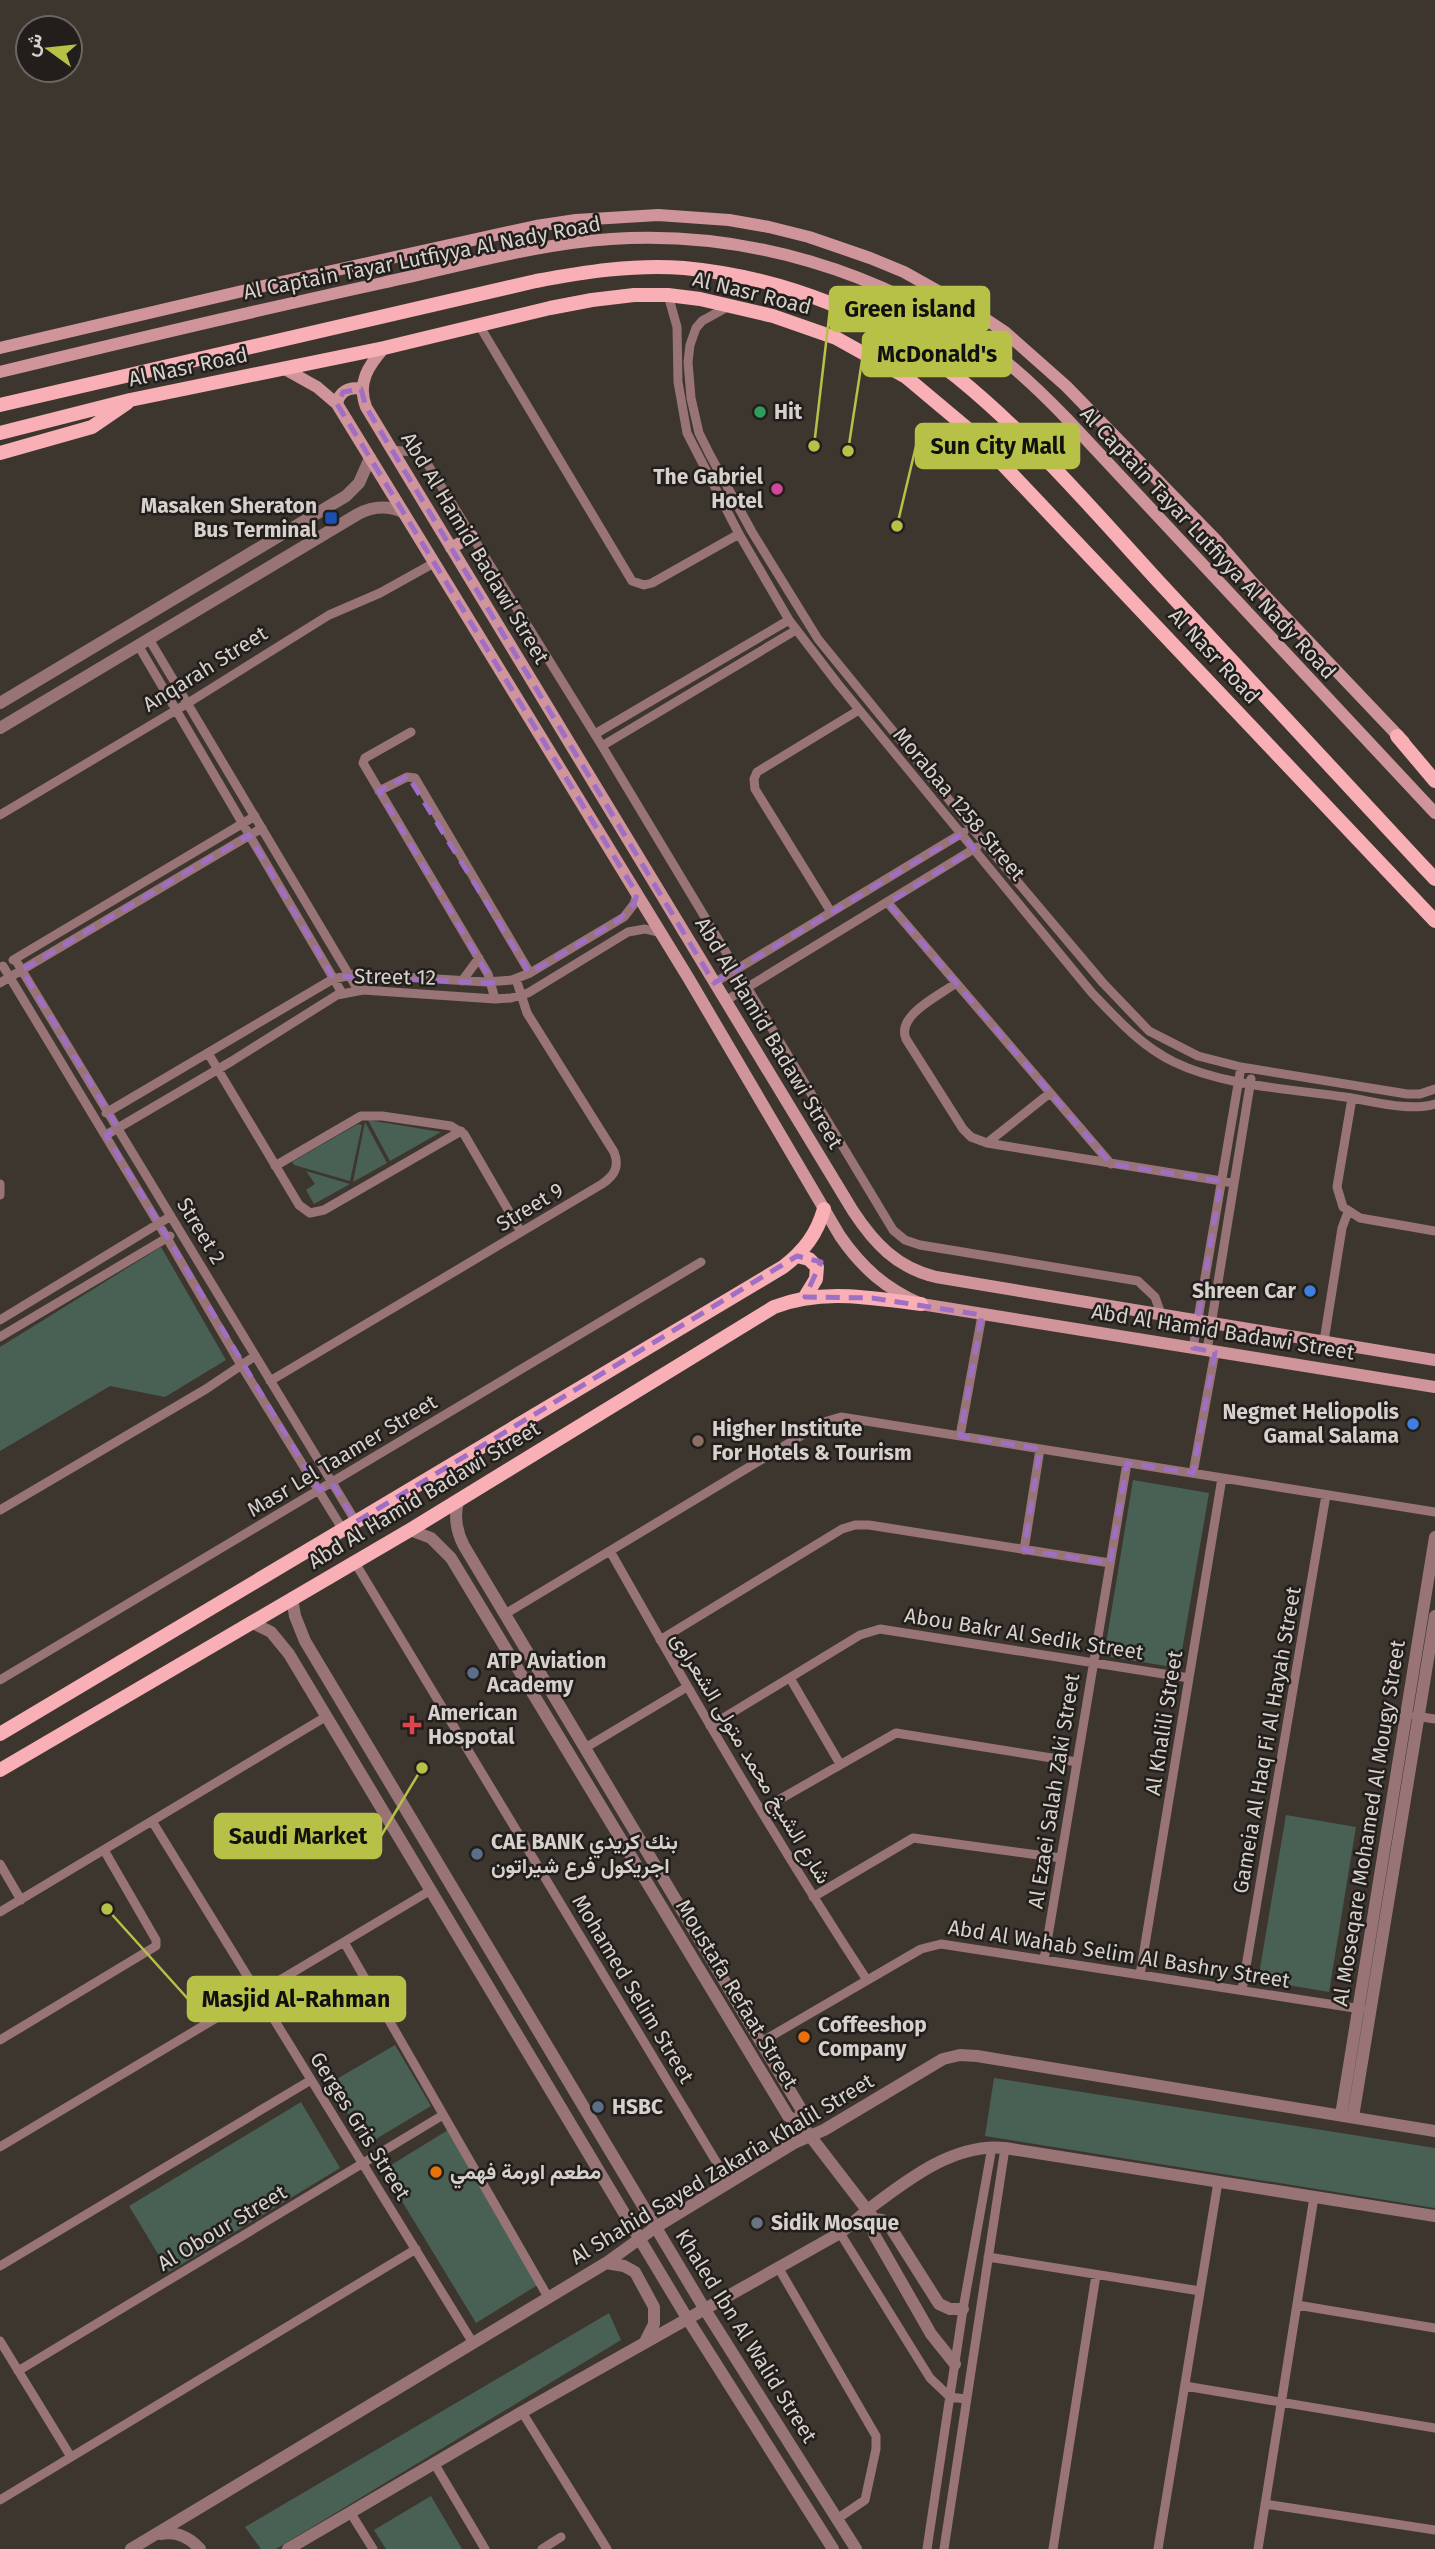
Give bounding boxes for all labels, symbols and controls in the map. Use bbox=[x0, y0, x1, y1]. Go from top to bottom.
north arrow bbox=[14, 14, 84, 84]
text: ش bbox=[19, 31, 47, 59]
street label: Al Captain Tayar Lutfiyya Al Nady Road bbox=[241, 211, 603, 305]
street label: Al Nasr Road bbox=[690, 266, 814, 320]
callout: Green island bbox=[830, 287, 989, 331]
text: Green island bbox=[844, 295, 976, 323]
callout: McDonald's bbox=[863, 332, 1011, 376]
text: McDonald's bbox=[877, 340, 997, 368]
street label: Al Nasr Road bbox=[126, 342, 250, 392]
place label: Hit bbox=[774, 399, 803, 425]
street label: Al Captain Tayar Lutfiyya Al Nady Road bbox=[1075, 401, 1341, 685]
marker: Hit bbox=[752, 404, 768, 420]
callout: Sun City Mall bbox=[916, 424, 1079, 468]
street label: Abd Al Hamid Badawi Street bbox=[395, 427, 555, 669]
text: Sun City Mall bbox=[931, 432, 1066, 460]
place label: The Gabriel Hotel bbox=[653, 464, 764, 514]
marker: The Gabriel Hotel bbox=[769, 481, 785, 497]
place label: Masaken Sheraton Bus Terminal bbox=[141, 493, 318, 543]
marker: Masaken Sheraton Bus Terminal bbox=[323, 510, 339, 526]
street label: Al Nasr Road bbox=[1163, 603, 1265, 709]
street label: Anqarah Street bbox=[138, 620, 272, 718]
street label: Morabaa 1258 Street bbox=[887, 722, 1031, 886]
street label: Abd Al Hamid Badawi Street bbox=[689, 912, 849, 1154]
street label: Street 12 bbox=[354, 963, 436, 991]
street label: Street 9 bbox=[492, 1177, 568, 1237]
street label: Street 2 bbox=[171, 1193, 231, 1269]
place label: Shreen Car bbox=[1192, 1278, 1297, 1304]
marker: Shreen Car bbox=[1302, 1283, 1318, 1299]
street label: Abd Al Hamid Badawi Street bbox=[1090, 1298, 1357, 1366]
street label: Masr Lel Taamer Street bbox=[242, 1389, 442, 1523]
place label: Negmet Heliopolis Gamal Salama bbox=[1222, 1399, 1399, 1449]
street label: Abd Al Hamid Badawi Street bbox=[303, 1415, 545, 1575]
place label: Higher Institute For Hotels & Tourism bbox=[712, 1416, 912, 1466]
marker: Negmet Heliopolis Gamal Salama bbox=[1405, 1416, 1421, 1432]
marker: Higher Institute For Hotels & Tourism bbox=[690, 1433, 706, 1449]
street label: Gameia Al Haq Fi Al Hayah Street bbox=[1227, 1584, 1307, 1895]
street label: Abou Bakr Al Sedik Street bbox=[903, 1602, 1146, 1666]
street label: شارع الشيخ محمد متولى الشعراوى bbox=[665, 1627, 837, 1889]
street label: Al Moseqare Mohamed Al Mougy Street bbox=[1327, 1638, 1411, 2008]
place label: ATP Aviation Academy bbox=[486, 1648, 606, 1698]
street label: Al Khalili Street bbox=[1140, 1648, 1188, 1797]
marker: ATP Aviation Academy bbox=[465, 1665, 481, 1681]
street label: Al Ezaei Salah Zaki Street bbox=[1023, 1671, 1085, 1910]
place label: American Hospotal bbox=[427, 1700, 518, 1750]
marker: American Hospotal bbox=[402, 1715, 422, 1735]
callout: Saudi Market bbox=[215, 1814, 381, 1858]
text: Saudi Market bbox=[229, 1822, 368, 1850]
place label: CAE BANK بنك كريدي اجريكول فرع شيراتون bbox=[491, 1829, 678, 1880]
marker: CAE BANK بنك كريدي اجريكول فرع شيراتون bbox=[469, 1846, 485, 1862]
street label: Mohamed Selim Street bbox=[566, 1890, 700, 2088]
street label: Moustafa Refaat Street bbox=[670, 1895, 804, 2094]
street label: Abd Al Wahab Selim Al Bashry Street bbox=[946, 1914, 1292, 1994]
callout: Masjid Al-Rahman bbox=[188, 1977, 405, 2021]
text: Masjid Al-Rahman bbox=[202, 1985, 390, 2013]
place label: Coffeeshop Company bbox=[818, 2012, 927, 2062]
marker: Coffeeshop Company bbox=[796, 2029, 812, 2045]
street label: Gerges Gris Street bbox=[304, 2047, 416, 2205]
street label: Al Shahid Sayed Zakaria Khalil Street bbox=[566, 2068, 879, 2270]
place label: HSBC bbox=[612, 2094, 663, 2120]
marker: HSBC bbox=[590, 2099, 606, 2115]
place label: مطعم اورمة فهمي bbox=[450, 2159, 601, 2189]
marker: مطعم اورمة فهمي bbox=[428, 2164, 444, 2180]
street label: Al Obour Street bbox=[153, 2179, 292, 2277]
place label: Sidik Mosque bbox=[771, 2210, 900, 2236]
marker: Sidik Mosque bbox=[749, 2215, 765, 2231]
street label: Khaled Ibn Al Walid Street bbox=[670, 2224, 823, 2448]

